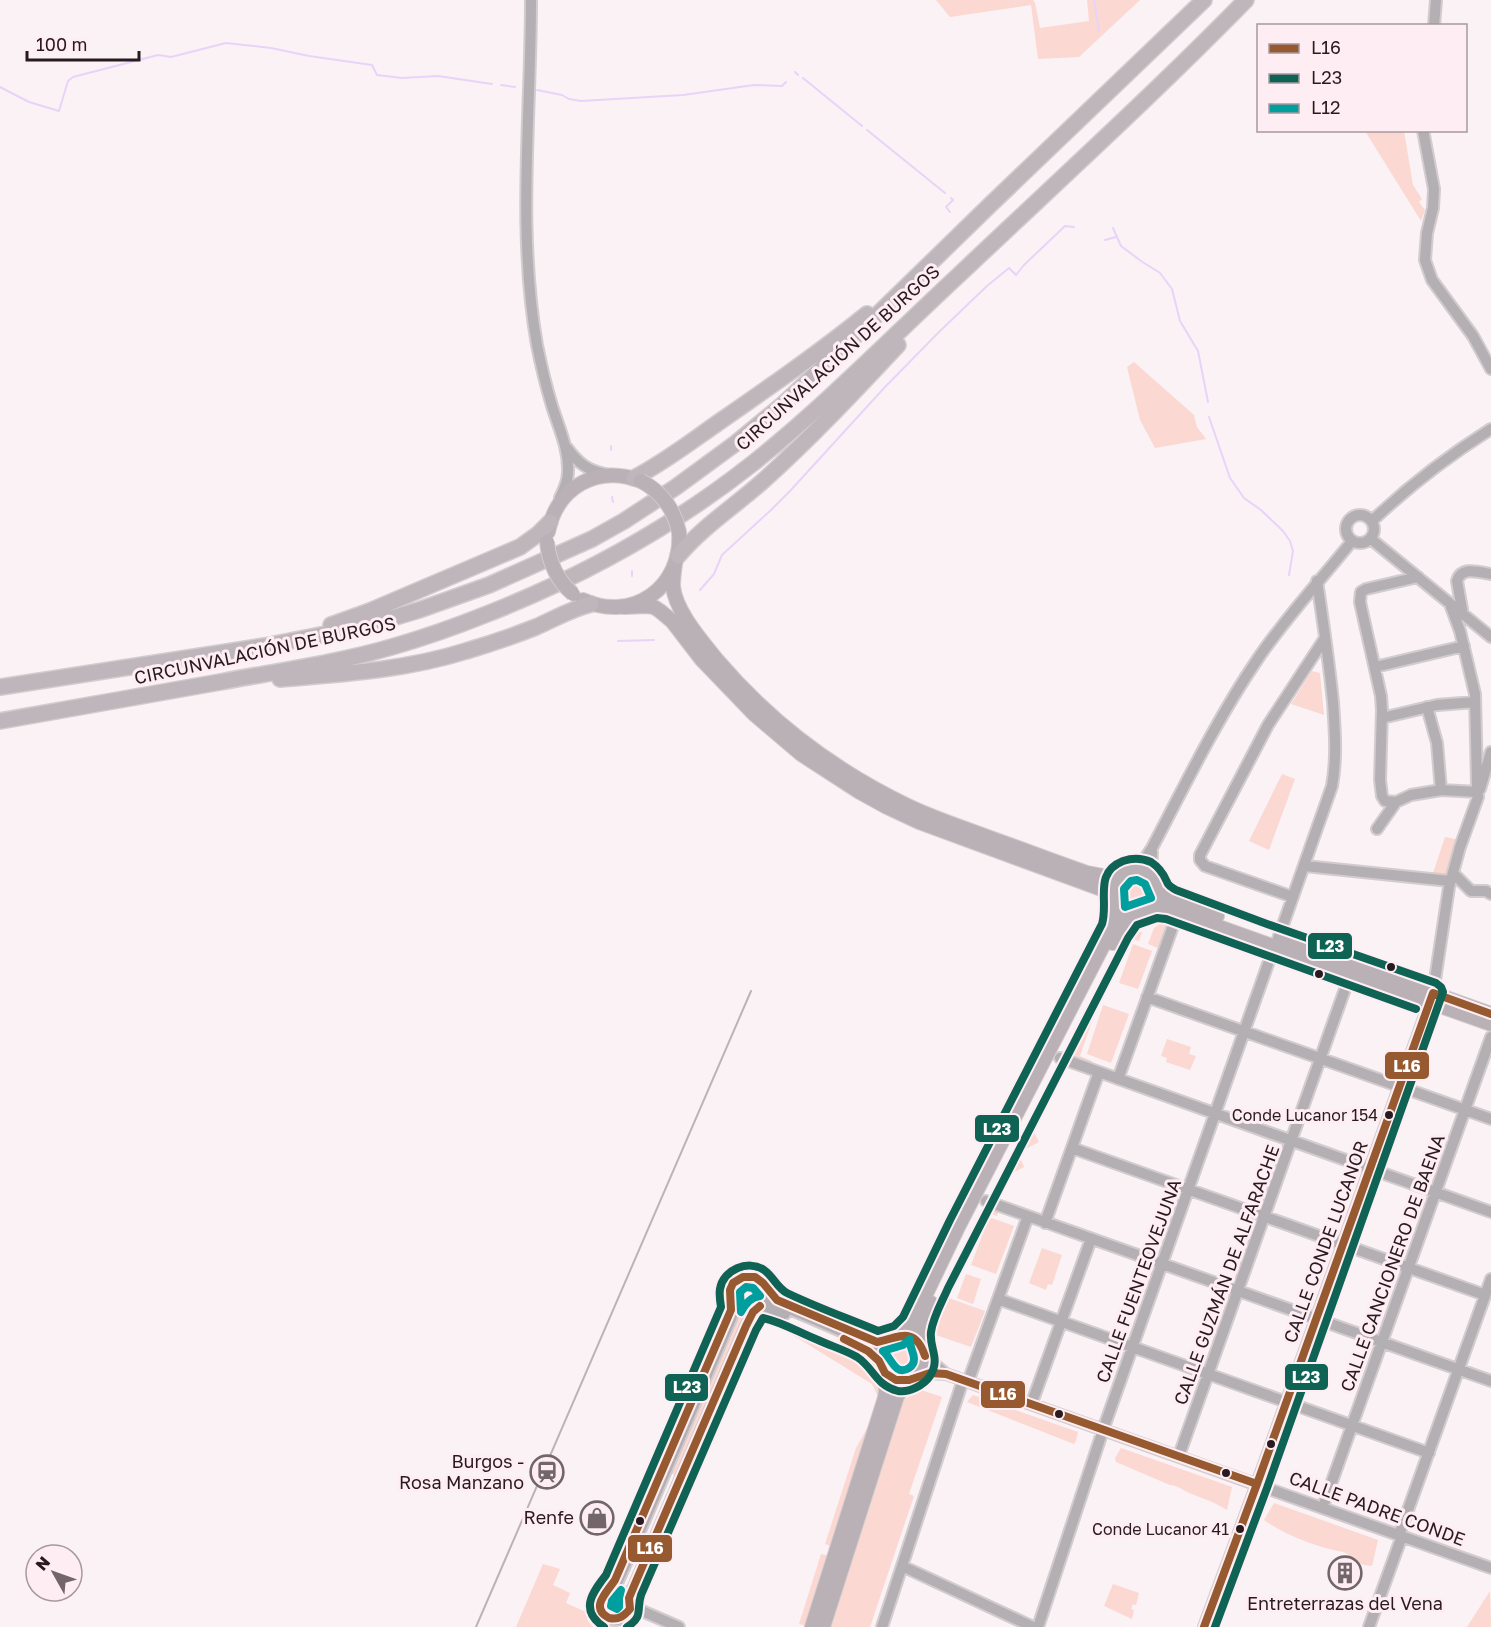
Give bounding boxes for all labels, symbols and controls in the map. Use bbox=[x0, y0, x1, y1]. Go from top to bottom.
scale bar bbox=[27, 24, 140, 62]
legend bbox=[1257, 24, 1467, 132]
text: 100 m bbox=[36, 33, 87, 55]
text: L16 bbox=[1311, 36, 1341, 58]
text: L23 bbox=[1311, 66, 1342, 88]
text: L12 bbox=[1311, 96, 1340, 118]
street label: CIRCUNVALACIÓN DE BURGOS bbox=[731, 260, 944, 455]
street label: CIRCUNVALACIÓN DE BURGOS bbox=[132, 612, 397, 689]
line badge: L23 bbox=[1307, 932, 1353, 960]
text: L23 bbox=[1316, 936, 1345, 956]
unlabelled marker bbox=[1385, 961, 1397, 973]
unlabelled marker bbox=[1313, 968, 1325, 980]
line badge: L16 bbox=[1384, 1051, 1430, 1080]
text: L16 bbox=[1393, 1056, 1421, 1076]
place label: Conde Lucanor 154 bbox=[1232, 1105, 1378, 1125]
marker: Conde Lucanor 154 bbox=[1383, 1109, 1395, 1121]
line badge: L23 bbox=[974, 1114, 1020, 1143]
text: L23 bbox=[983, 1119, 1012, 1139]
street label: CALLE CANCIONERO DE BAENA bbox=[1335, 1131, 1449, 1394]
street label: CALLE CONDE LUCANOR bbox=[1278, 1138, 1372, 1346]
street label: CALLE GUZMÁN DE ALFARACHE bbox=[1169, 1142, 1283, 1408]
street label: CALLE FUENTEOVEJUNA bbox=[1091, 1176, 1185, 1386]
line badge: L23 bbox=[1284, 1363, 1329, 1391]
text: L23 bbox=[1292, 1367, 1321, 1387]
line badge: L23 bbox=[664, 1373, 709, 1402]
text: L23 bbox=[673, 1377, 702, 1397]
line badge: L16 bbox=[980, 1380, 1026, 1409]
text: L16 bbox=[989, 1384, 1017, 1404]
unlabelled marker bbox=[1053, 1408, 1065, 1420]
unlabelled marker bbox=[1265, 1438, 1277, 1450]
place label: Burgos - Rosa Manzano bbox=[399, 1450, 524, 1493]
station icon: Burgos - Rosa Manzano bbox=[529, 1454, 565, 1490]
street label: CALLE PADRE CONDE bbox=[1286, 1466, 1468, 1550]
unlabelled marker bbox=[1220, 1467, 1232, 1479]
shop icon: Renfe bbox=[579, 1500, 615, 1536]
place label: Renfe bbox=[524, 1506, 574, 1528]
unlabelled marker bbox=[634, 1515, 646, 1527]
place label: Conde Lucanor 41 bbox=[1092, 1519, 1229, 1539]
marker: Conde Lucanor 41 bbox=[1234, 1523, 1246, 1535]
line badge: L16 bbox=[627, 1534, 673, 1563]
text: L16 bbox=[636, 1538, 664, 1558]
north arrow bbox=[24, 1543, 84, 1603]
text: N bbox=[31, 1552, 54, 1574]
building icon: Entreterrazas del Vena bbox=[1327, 1555, 1363, 1591]
place label: Entreterrazas del Vena bbox=[1247, 1592, 1443, 1614]

